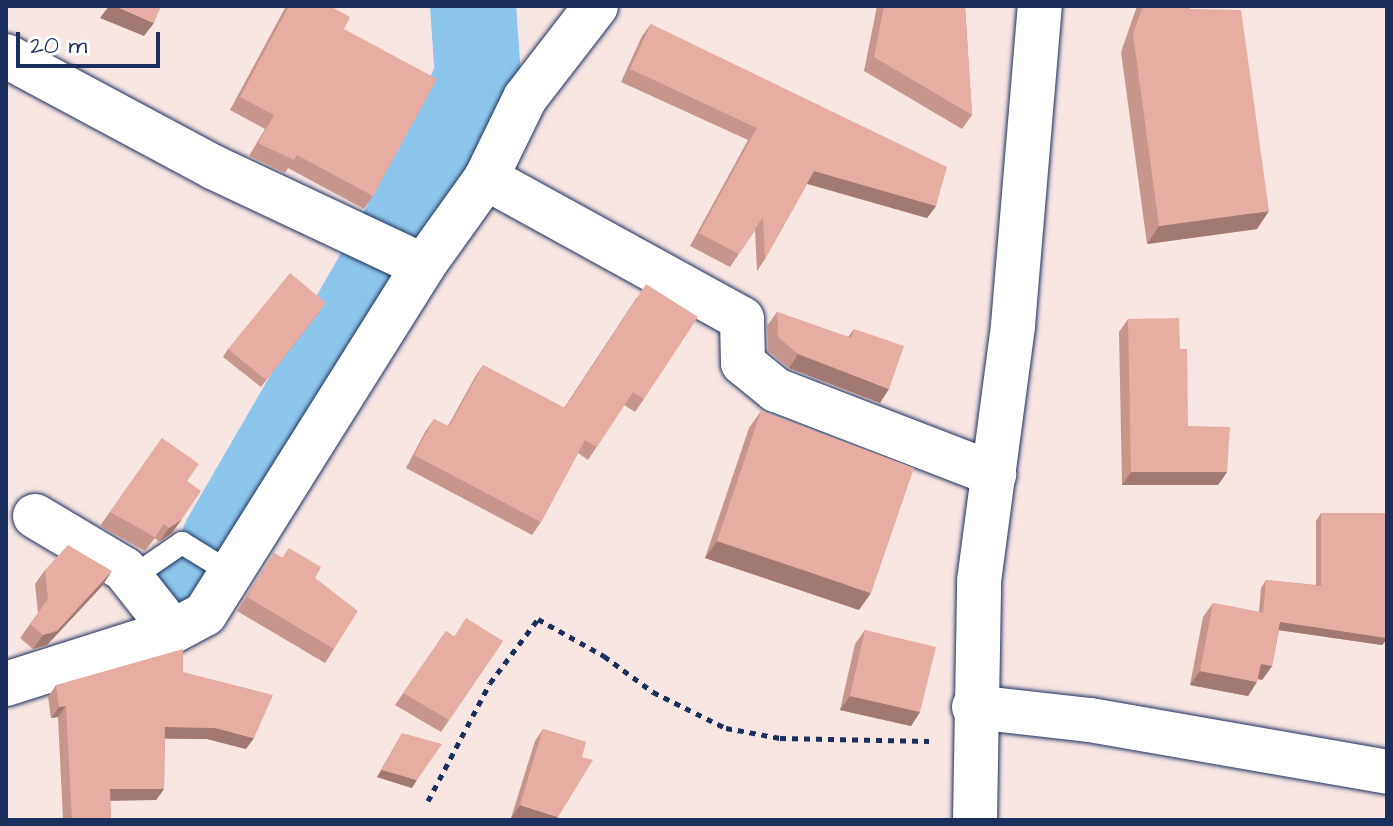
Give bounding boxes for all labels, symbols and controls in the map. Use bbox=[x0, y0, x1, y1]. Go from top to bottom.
scale bar bbox=[20, 16, 164, 66]
text: 20 m bbox=[30, 29, 87, 63]

